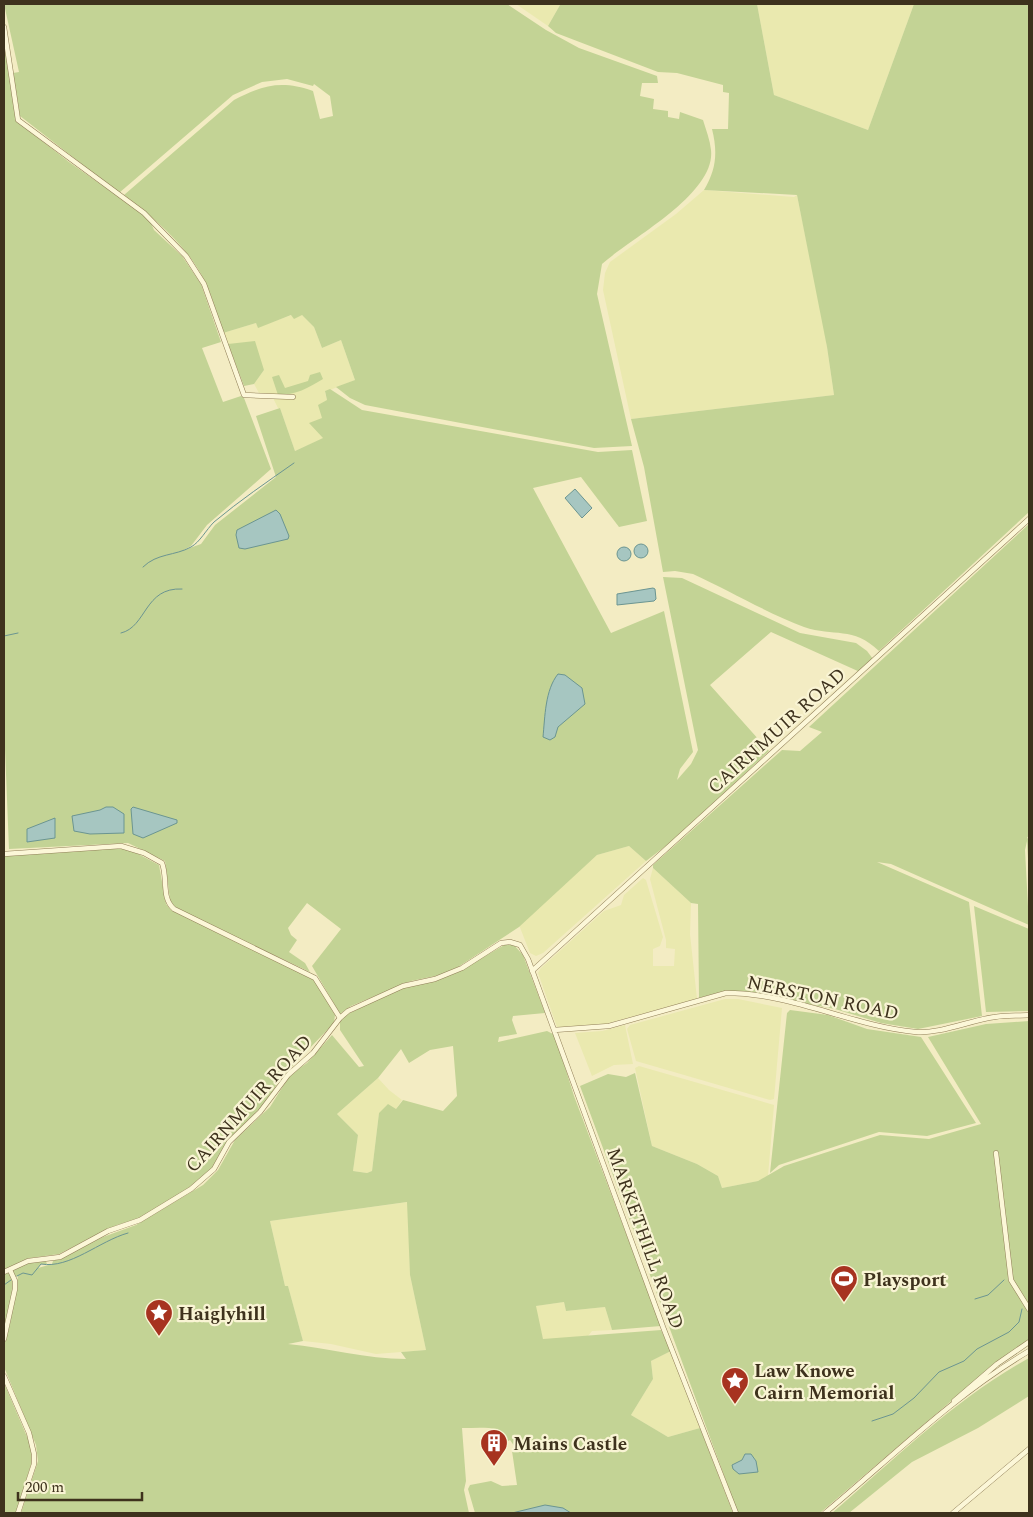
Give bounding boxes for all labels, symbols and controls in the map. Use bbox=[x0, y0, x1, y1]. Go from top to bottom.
street label: CAIRNMUIR ROAD bbox=[701, 661, 853, 801]
street label: NERSTON ROAD bbox=[744, 968, 901, 1029]
street label: CAIRNMUIR ROAD bbox=[179, 1028, 319, 1180]
street label: MARKETHILL ROAD bbox=[598, 1144, 691, 1333]
sports icon: Playsport bbox=[829, 1264, 859, 1303]
place label: Playsport bbox=[863, 1266, 947, 1295]
place icon: Haiglyhill bbox=[144, 1298, 174, 1337]
place label: Haiglyhill bbox=[178, 1300, 266, 1329]
place label: Law Knowe Cairn Memorial bbox=[754, 1357, 894, 1408]
place icon: Law Knowe Cairn Memorial bbox=[720, 1366, 750, 1405]
building icon: Mains Castle bbox=[479, 1428, 509, 1467]
place label: Mains Castle bbox=[513, 1430, 627, 1459]
scale bar bbox=[18, 1470, 141, 1502]
text: 200 m bbox=[25, 1476, 64, 1499]

